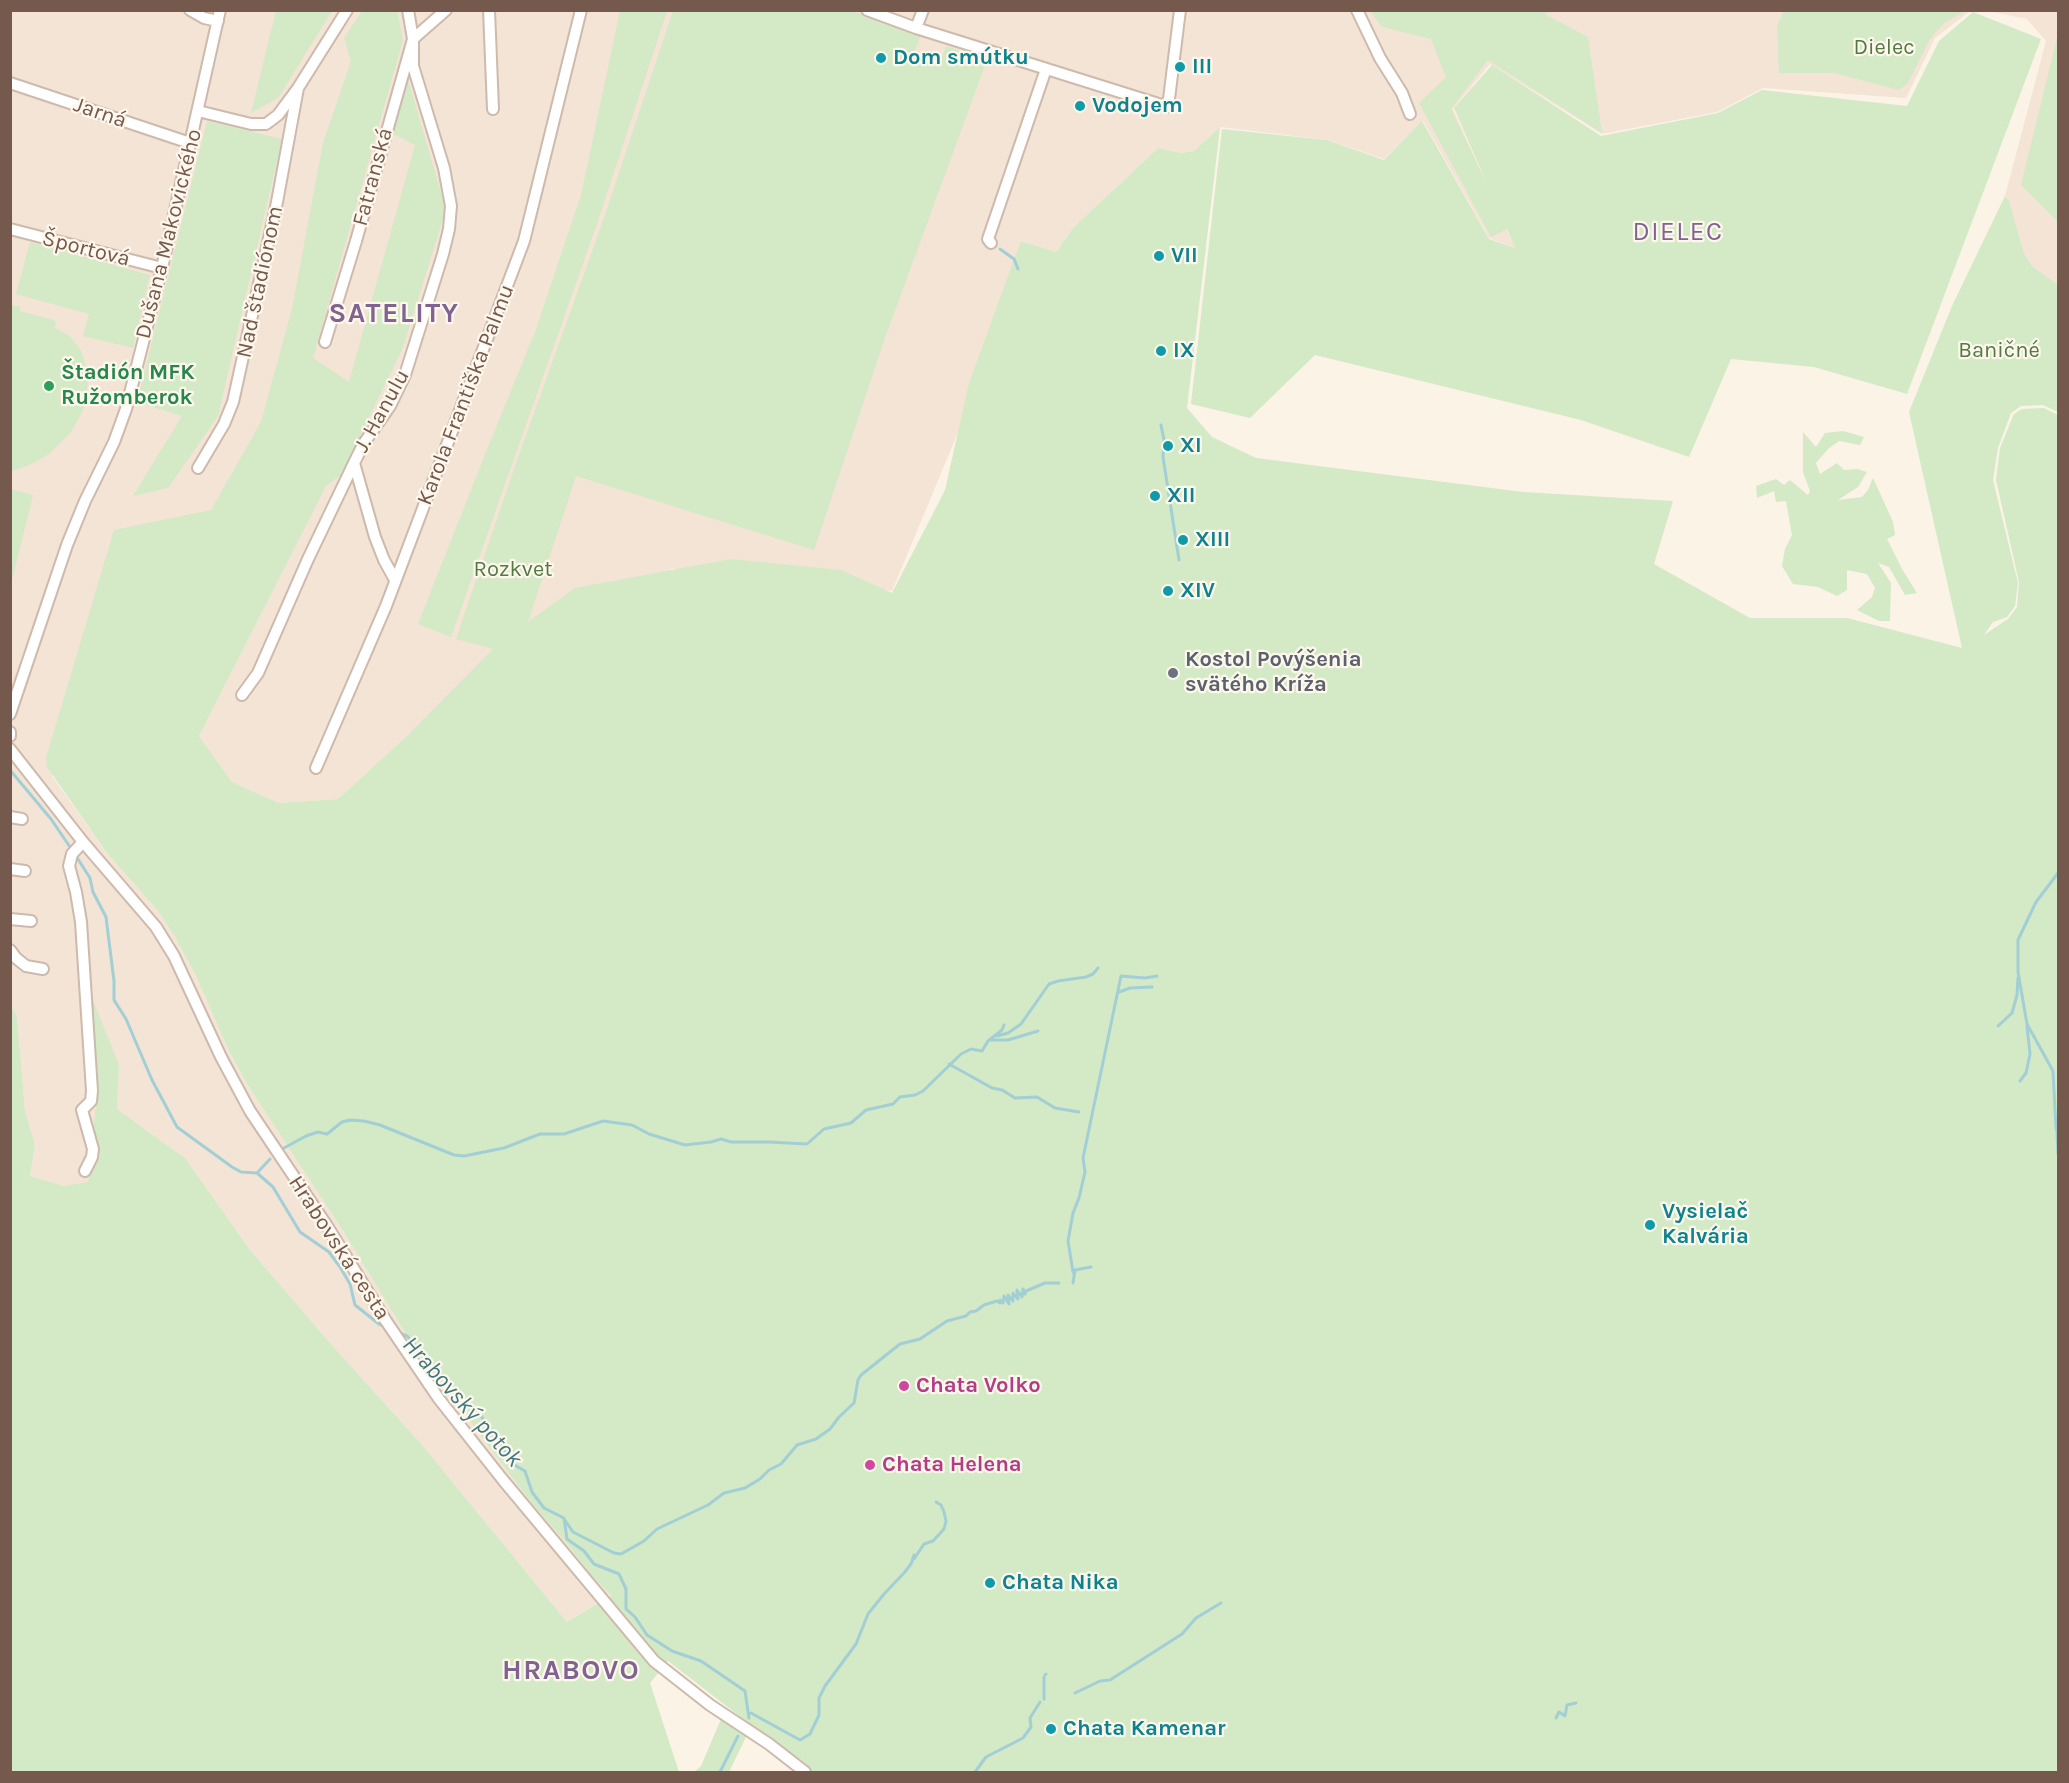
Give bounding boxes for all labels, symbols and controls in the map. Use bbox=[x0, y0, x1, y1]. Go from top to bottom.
park label: Dielec bbox=[1853, 35, 1915, 61]
place label: Dom smútku bbox=[893, 45, 1029, 71]
marker: Dom smútku bbox=[874, 51, 888, 65]
place label: III bbox=[1192, 54, 1212, 80]
marker: III bbox=[1173, 60, 1187, 74]
street label: Jarná bbox=[70, 92, 130, 134]
place label: Vodojem bbox=[1092, 93, 1183, 119]
marker: Vodojem bbox=[1073, 99, 1087, 113]
street label: Fatranská bbox=[347, 125, 399, 229]
street label: Dušana Makovického bbox=[130, 126, 208, 342]
street label: Nad štadiónom bbox=[231, 204, 289, 360]
district label: DIELEC bbox=[1633, 217, 1723, 249]
street label: Športová bbox=[39, 225, 133, 273]
place label: VII bbox=[1171, 243, 1198, 269]
marker: VII bbox=[1152, 249, 1166, 263]
street label: Karola Františka Palmu bbox=[412, 281, 520, 509]
district label: SATELITY bbox=[328, 297, 460, 331]
place label: IX bbox=[1173, 338, 1195, 364]
park label: Baničné bbox=[1958, 338, 2040, 364]
marker: IX bbox=[1154, 344, 1168, 358]
place label: Štadión MFK Ružomberok bbox=[61, 360, 195, 412]
street label: J. Hanulu bbox=[348, 365, 416, 457]
marker: Štadión MFK Ružomberok bbox=[42, 379, 56, 393]
place label: XI bbox=[1180, 433, 1202, 459]
marker: XI bbox=[1161, 439, 1175, 453]
place label: XII bbox=[1167, 483, 1195, 509]
marker: XII bbox=[1148, 489, 1162, 503]
place label: XIII bbox=[1195, 527, 1230, 553]
marker: XIII bbox=[1176, 533, 1190, 547]
park label: Rozkvet bbox=[474, 557, 552, 583]
place label: XIV bbox=[1180, 578, 1215, 604]
marker: XIV bbox=[1161, 584, 1175, 598]
place label: Kostol Povýšenia svätého Kríža bbox=[1185, 647, 1362, 698]
marker: Kostol Povýšenia svätého Kríža bbox=[1166, 666, 1180, 680]
street label: Hrabovská cesta bbox=[283, 1171, 395, 1325]
place label: Vysielač Kalvária bbox=[1662, 1199, 1749, 1250]
marker: Vysielač Kalvária bbox=[1643, 1218, 1657, 1232]
water label: Hrabovský potok bbox=[396, 1331, 528, 1473]
place label: Chata Volko bbox=[916, 1373, 1041, 1399]
marker: Chata Volko bbox=[897, 1379, 911, 1393]
place label: Chata Helena bbox=[882, 1452, 1022, 1478]
marker: Chata Helena bbox=[863, 1458, 877, 1472]
place label: Chata Nika bbox=[1002, 1570, 1119, 1596]
marker: Chata Nika bbox=[983, 1576, 997, 1590]
district label: HRABOVO bbox=[502, 1654, 640, 1688]
place label: Chata Kamenar bbox=[1063, 1716, 1226, 1742]
marker: Chata Kamenar bbox=[1044, 1722, 1058, 1736]

